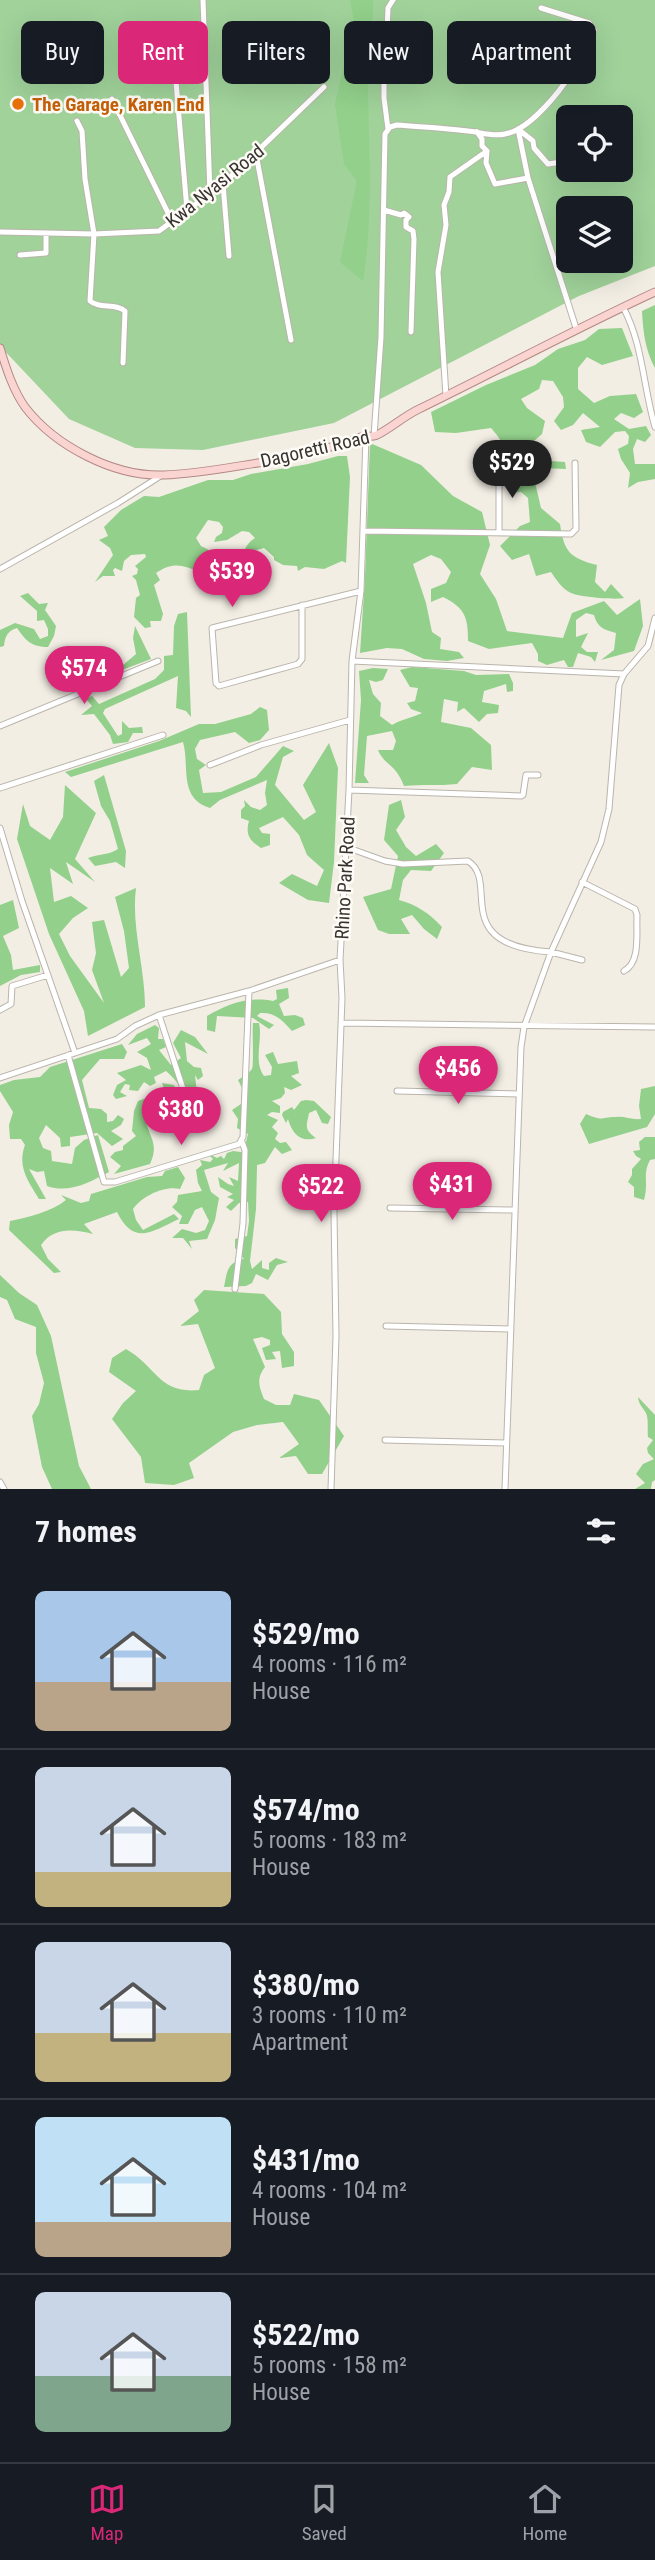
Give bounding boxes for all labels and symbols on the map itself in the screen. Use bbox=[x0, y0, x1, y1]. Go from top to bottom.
place label: The Garage, Karen End bbox=[32, 93, 204, 116]
marker: The Garage, Karen End bbox=[10, 96, 26, 112]
street label: Kwa Nyasi Road bbox=[161, 139, 269, 233]
street label: Dagoretti Road bbox=[258, 425, 372, 473]
pin: $529 bbox=[471, 440, 553, 500]
pin: $539 bbox=[191, 550, 273, 609]
pin: $574 bbox=[43, 646, 125, 706]
street label: Rhino Park Road bbox=[330, 816, 360, 940]
pin: $456 bbox=[417, 1046, 499, 1106]
pin: $380 bbox=[140, 1088, 222, 1147]
pin: $431 bbox=[411, 1162, 493, 1222]
pin: $522 bbox=[280, 1164, 362, 1224]

